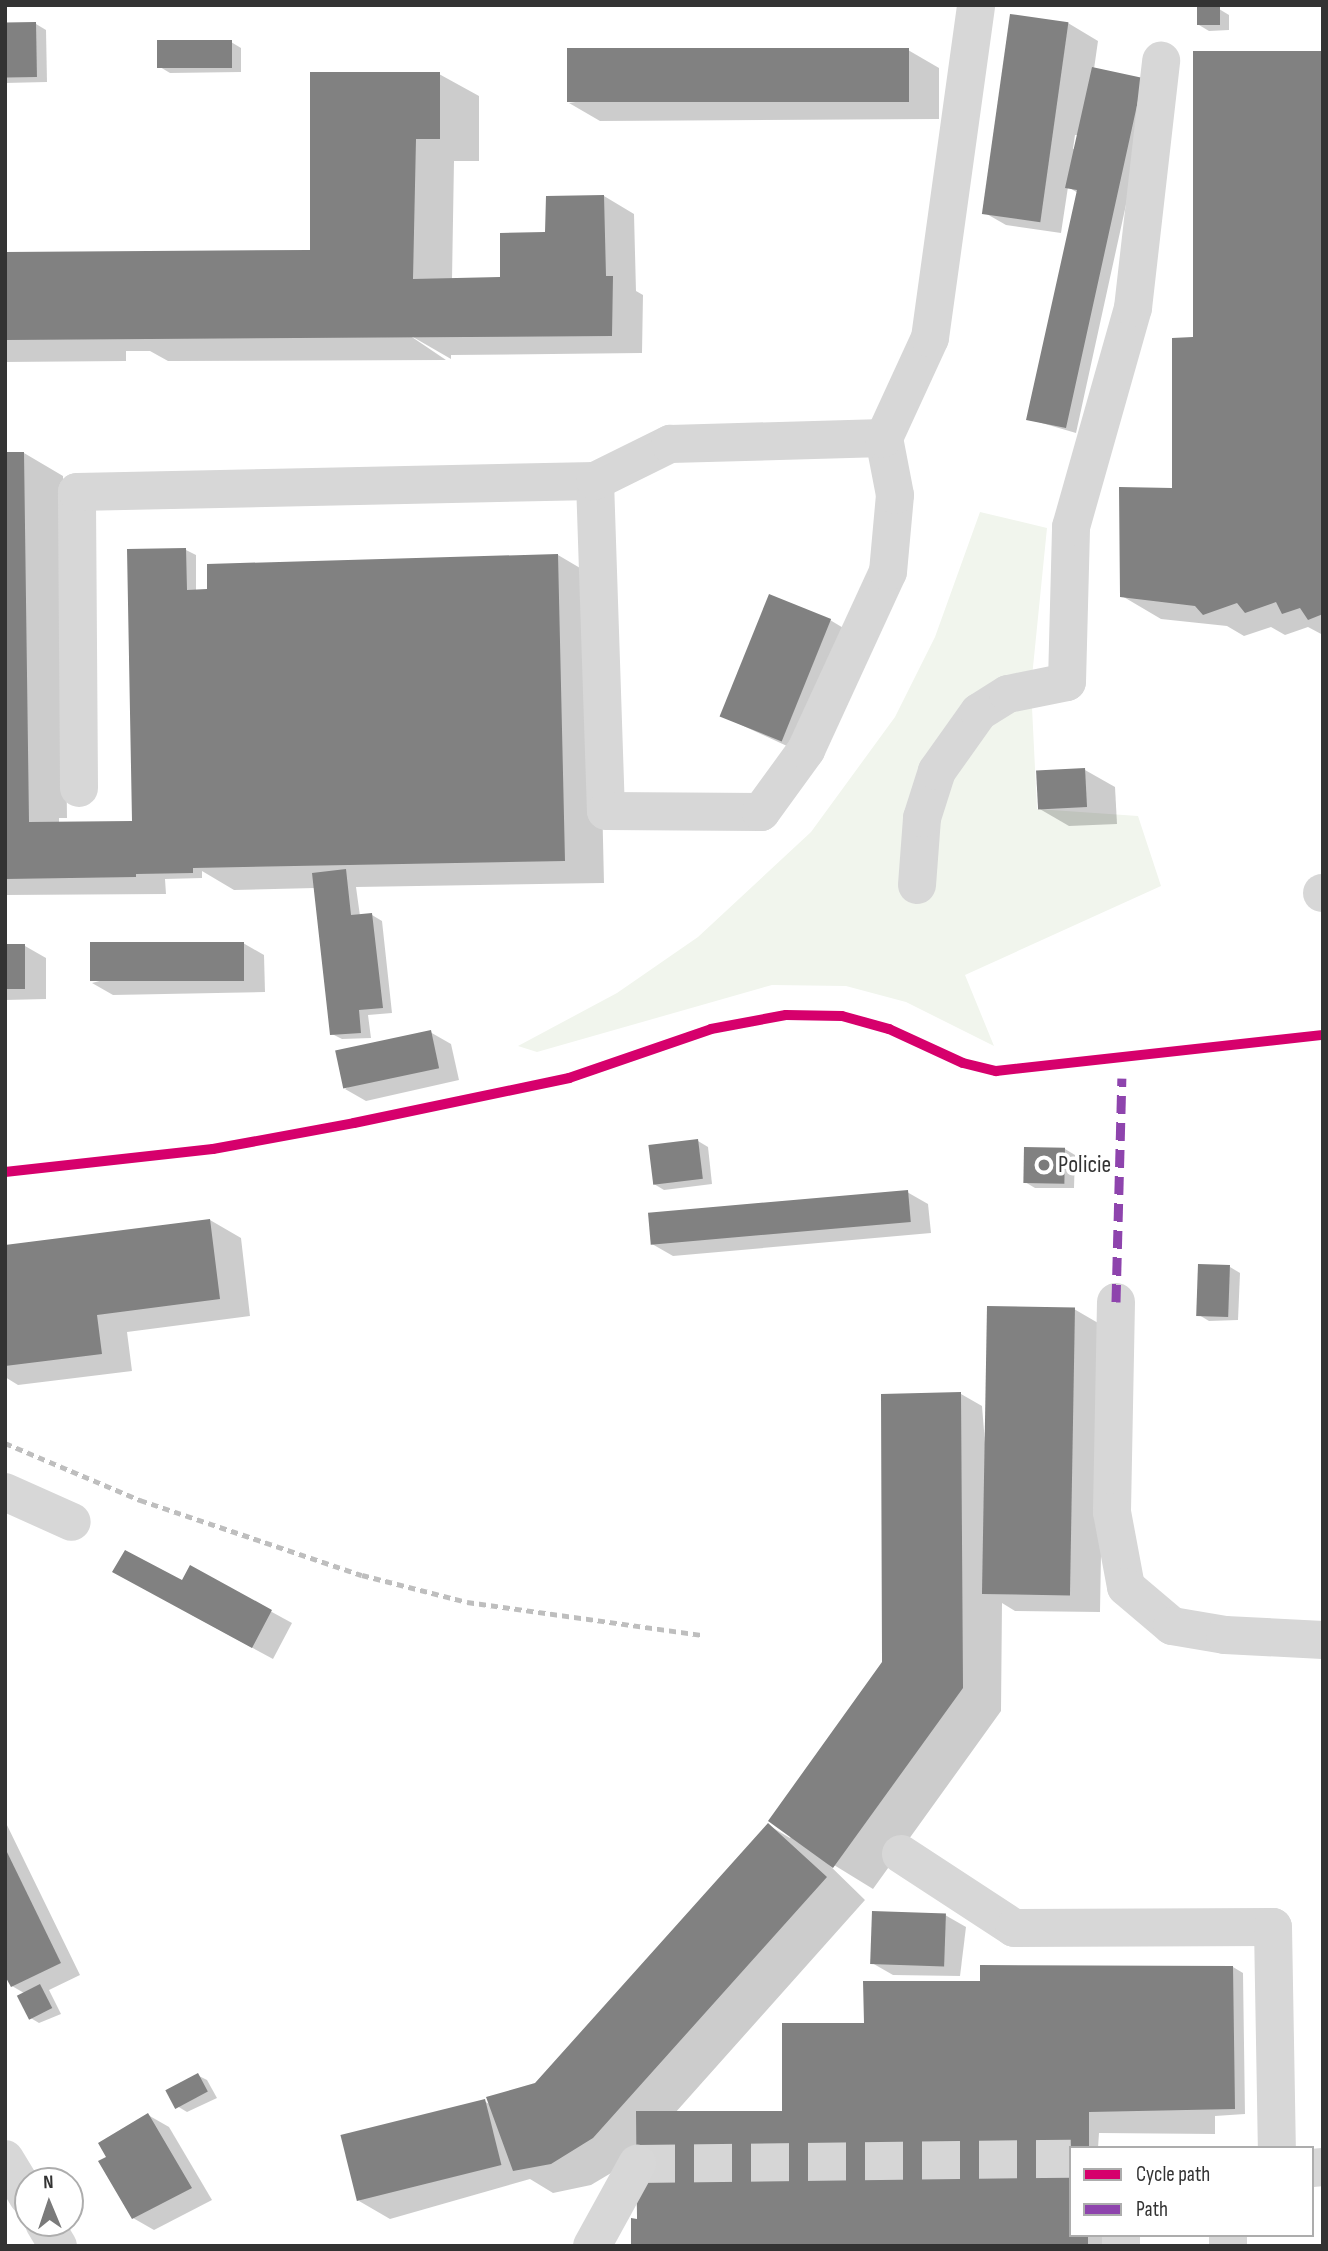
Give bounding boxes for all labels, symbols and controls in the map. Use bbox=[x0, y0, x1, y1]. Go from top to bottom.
place label: Policie bbox=[1058, 1151, 1111, 1179]
marker: Policie bbox=[1036, 1157, 1052, 1173]
legend bbox=[1069, 2146, 1314, 2237]
text: Cycle path bbox=[1136, 2162, 1210, 2187]
north arrow bbox=[14, 2167, 84, 2237]
text: N bbox=[43, 2171, 54, 2194]
text: Path bbox=[1136, 2197, 1168, 2222]

